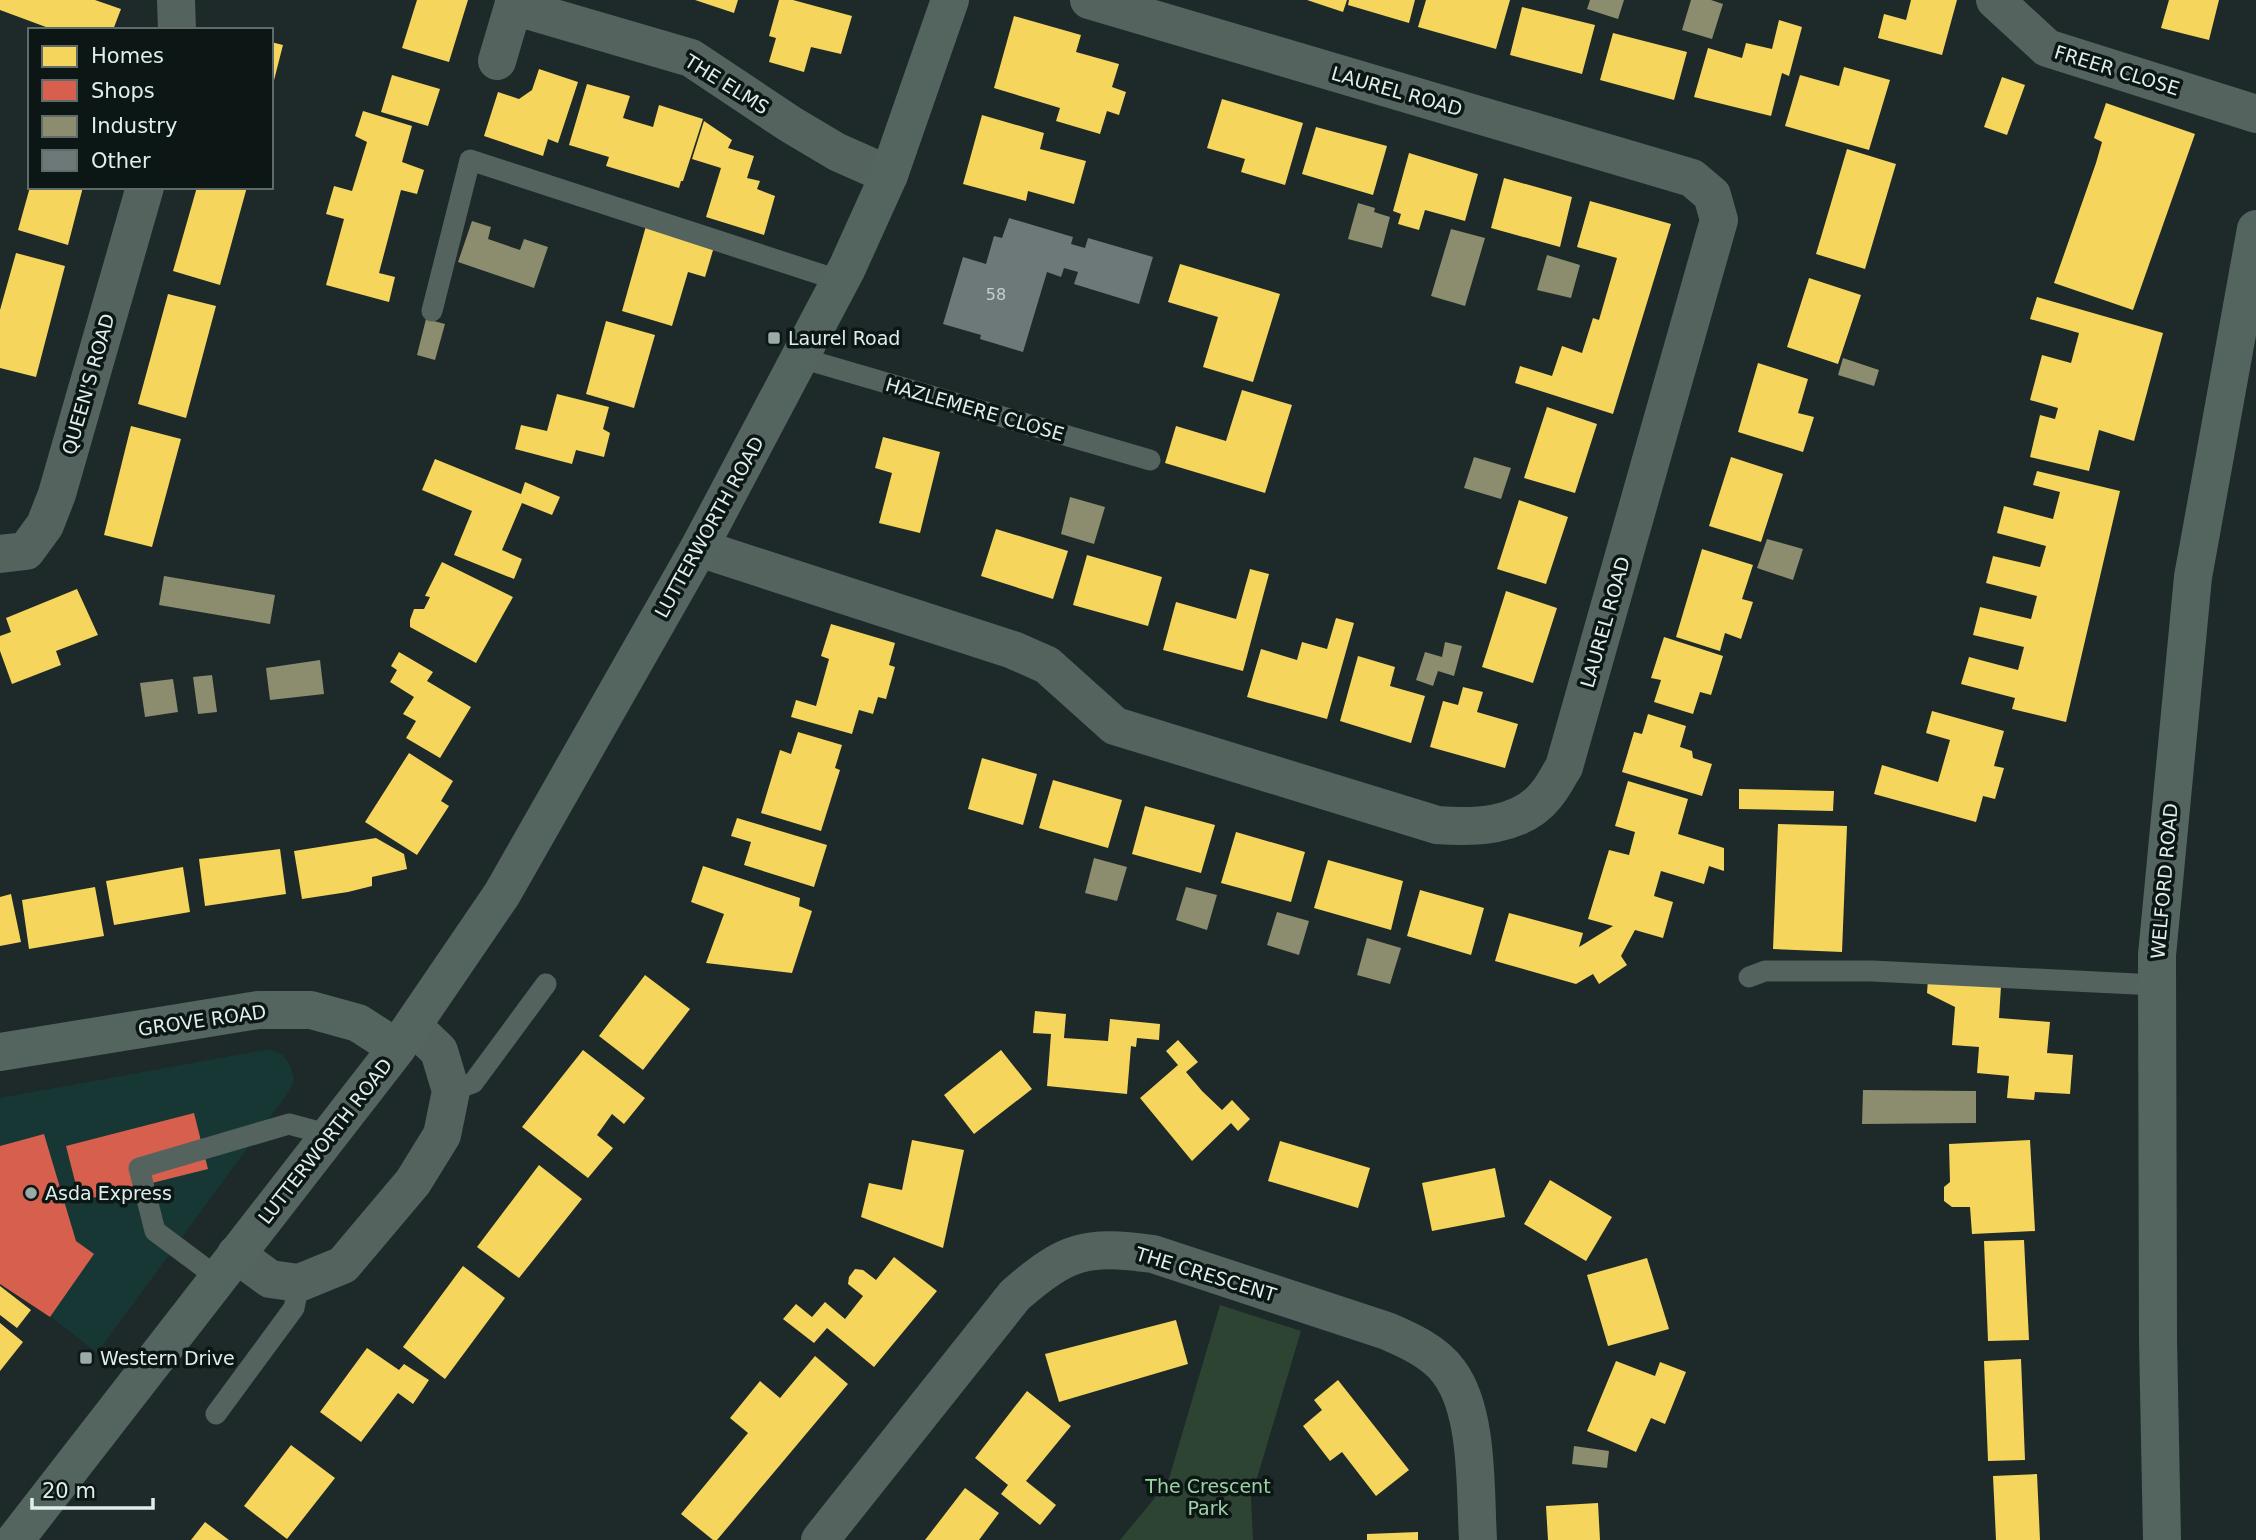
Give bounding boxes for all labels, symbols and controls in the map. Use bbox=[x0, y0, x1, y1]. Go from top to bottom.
legend bbox=[28, 28, 273, 189]
street label: FREER CLOSE bbox=[2052, 41, 2182, 99]
text: Homes bbox=[91, 44, 164, 68]
street label: THE ELMS bbox=[680, 49, 773, 118]
street label: LAUREL ROAD bbox=[1329, 62, 1465, 120]
text: Shops bbox=[91, 79, 155, 103]
text: Industry bbox=[91, 114, 177, 138]
text: Other bbox=[91, 149, 151, 173]
house number: 58 bbox=[986, 285, 1006, 304]
street label: QUEEN'S ROAD bbox=[57, 311, 119, 457]
place label: Laurel Road bbox=[788, 327, 900, 349]
marker: Laurel Road bbox=[766, 330, 782, 346]
street label: HAZLEMERE CLOSE bbox=[883, 373, 1067, 445]
street label: LUTTERWORTH ROAD bbox=[650, 433, 768, 621]
street label: LAUREL ROAD bbox=[1576, 554, 1634, 690]
street label: WELFORD ROAD bbox=[2146, 802, 2182, 960]
street label: GROVE ROAD bbox=[137, 1000, 267, 1040]
street label: LUTTERWORTH ROAD bbox=[254, 1054, 396, 1228]
place label: Asda Express bbox=[45, 1182, 172, 1204]
marker: Asda Express bbox=[23, 1185, 39, 1201]
street label: THE CRESCENT bbox=[1132, 1242, 1279, 1306]
place label: Western Drive bbox=[100, 1347, 235, 1369]
marker: Western Drive bbox=[78, 1350, 94, 1366]
scale bar bbox=[32, 1466, 152, 1510]
park label: The Crescent Park bbox=[1144, 1475, 1271, 1519]
text: 20 m bbox=[42, 1479, 96, 1503]

